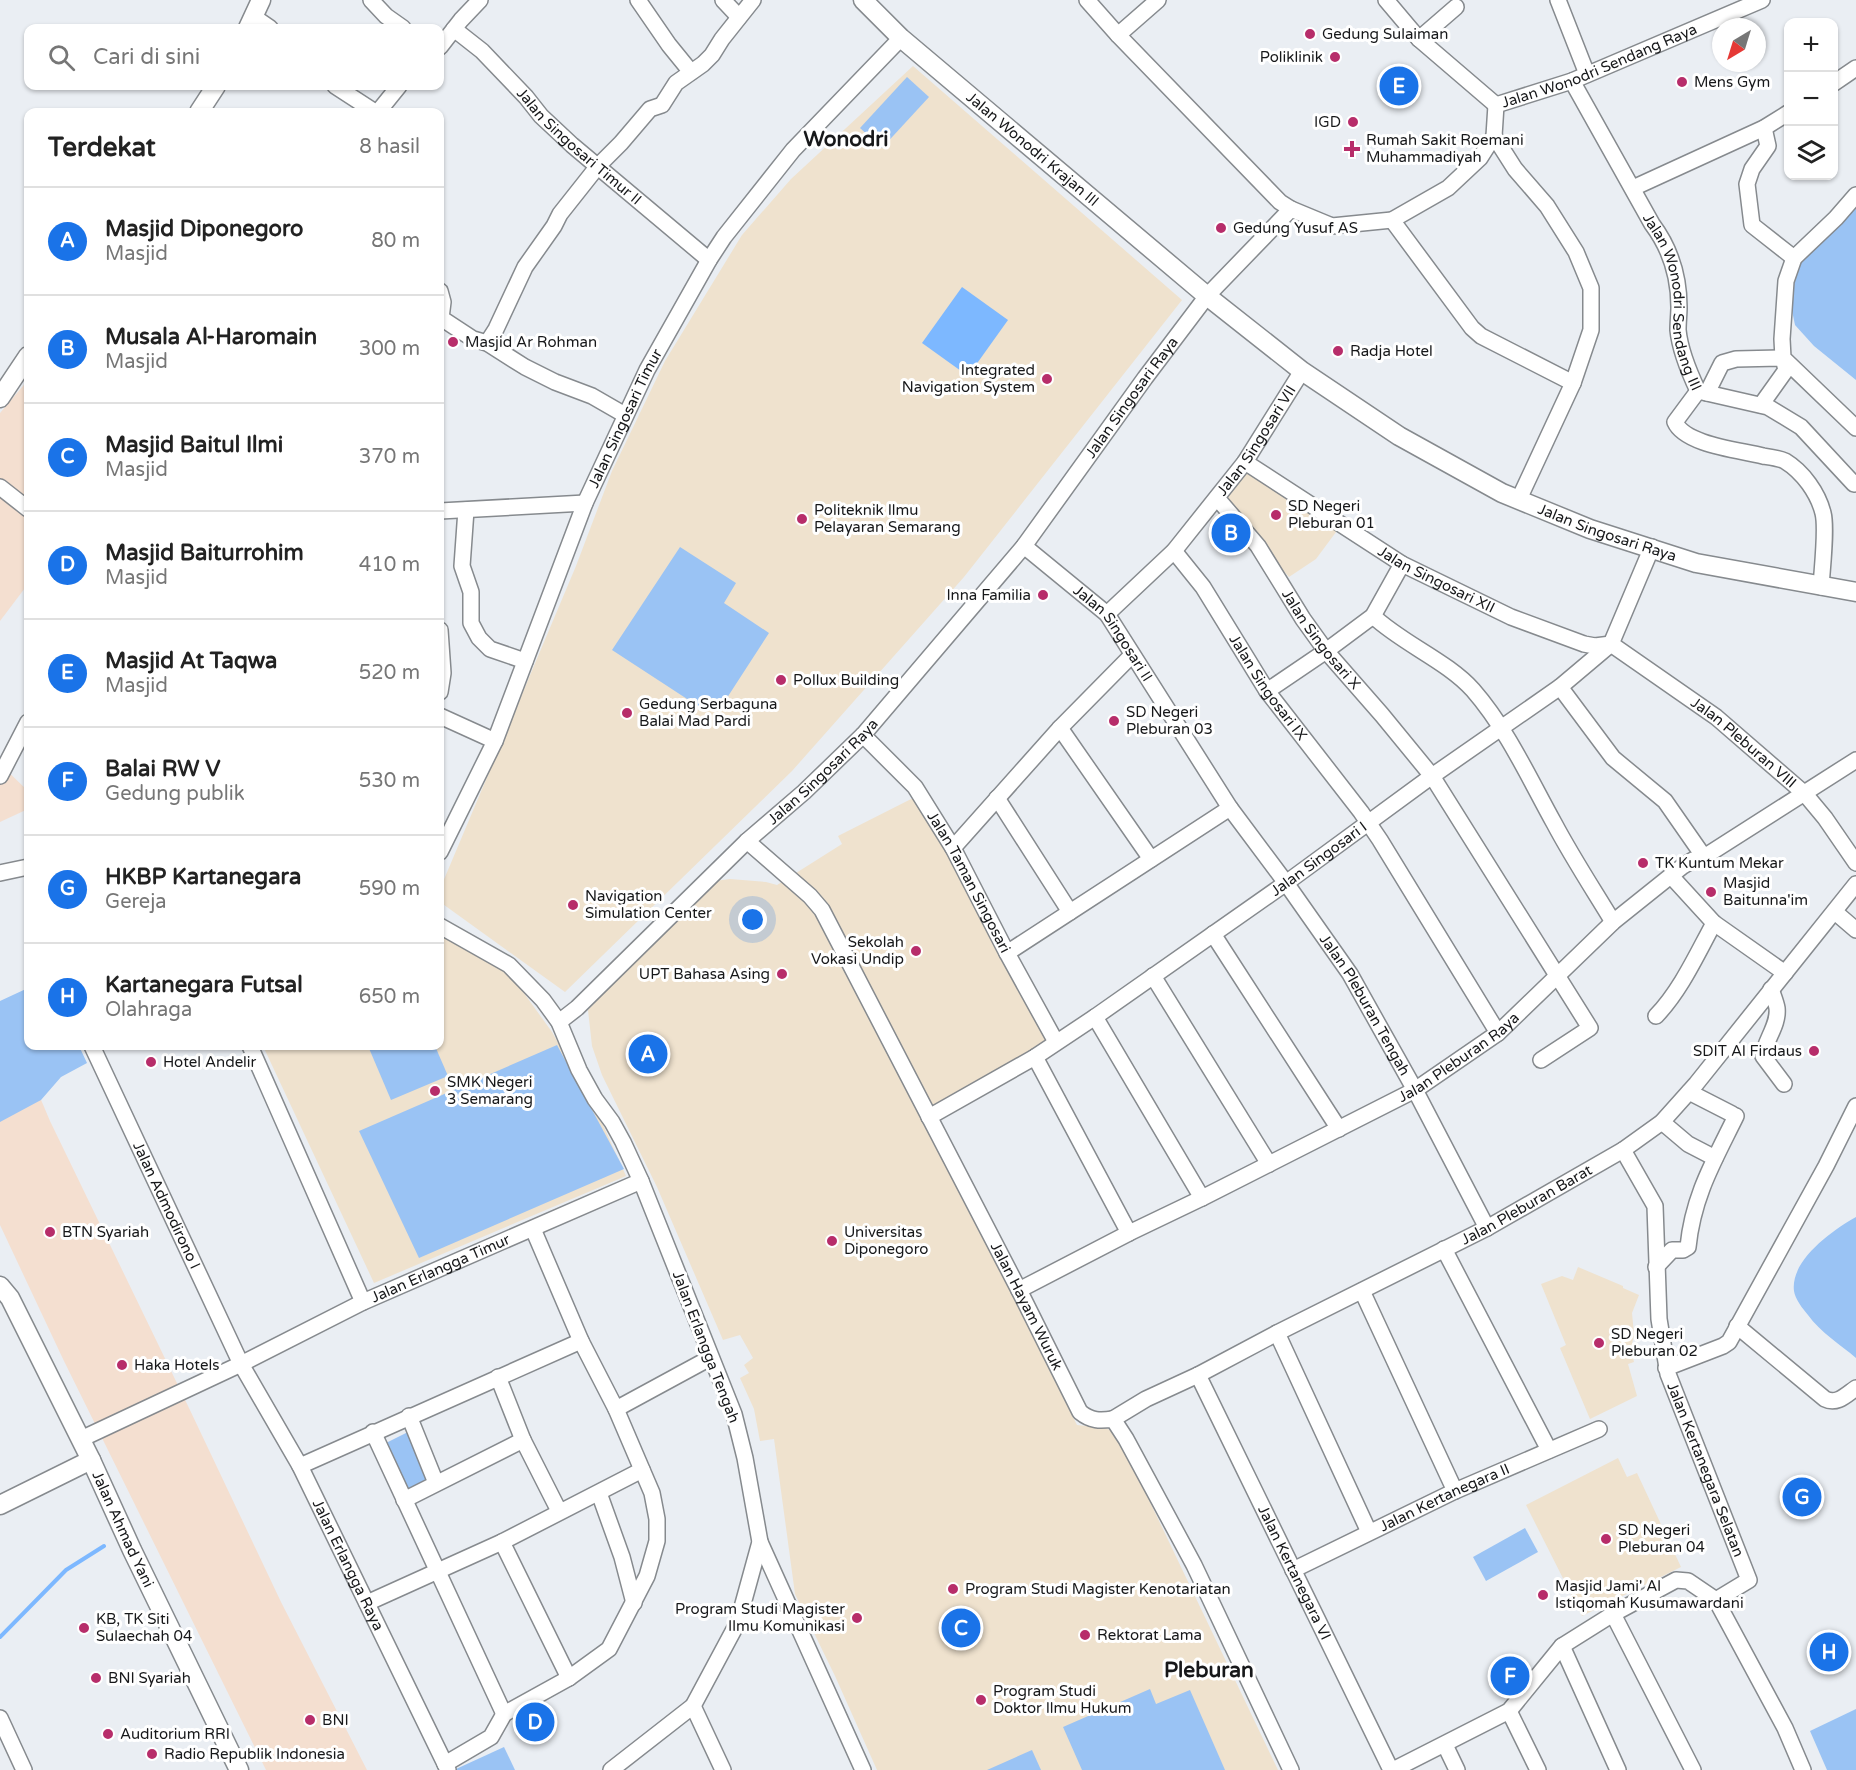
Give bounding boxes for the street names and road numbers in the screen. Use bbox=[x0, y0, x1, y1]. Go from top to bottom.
street label: Jalan Wonodri Sendang Raya bbox=[1499, 20, 1700, 112]
street label: Jalan Singosari Timur II bbox=[513, 84, 645, 209]
street label: Jalan Wonodri Krajan III bbox=[963, 88, 1103, 210]
street label: Jalan Wonodri Sendang III bbox=[1639, 210, 1706, 394]
street label: Jalan Singosari Raya bbox=[1081, 333, 1182, 462]
street label: Jalan Singosari Timur bbox=[584, 346, 666, 491]
street label: Jalan Singosari VII bbox=[1213, 382, 1300, 499]
street label: Jalan Singosari Raya bbox=[1535, 500, 1679, 565]
street label: Jalan Singosari XII bbox=[1375, 542, 1498, 617]
street label: Jalan Singosari II bbox=[1070, 581, 1156, 685]
street label: Jalan Singosari X bbox=[1278, 586, 1364, 693]
street label: Jalan Singosari IX bbox=[1225, 631, 1311, 744]
street label: Jalan Pleburan VIII bbox=[1687, 693, 1800, 792]
street label: Jalan Singosari Raya bbox=[764, 715, 882, 828]
street label: Jalan Taman Singosari bbox=[923, 808, 1014, 956]
street label: Jalan Singosari I bbox=[1267, 818, 1370, 900]
street label: Jalan Pleburan Tengah bbox=[1316, 931, 1414, 1079]
street label: Jalan Pleburan Raya bbox=[1395, 1009, 1523, 1106]
street label: Jalan Admodirono I bbox=[129, 1139, 204, 1272]
street label: Jalan Pleburan Barat bbox=[1458, 1161, 1595, 1248]
street label: Jalan Erlangga Timur bbox=[368, 1230, 513, 1306]
street label: Jalan Hayam Wuruk bbox=[987, 1239, 1067, 1373]
street label: Jalan Erlangga Tengah bbox=[669, 1269, 743, 1425]
street label: Jalan Kertanegara Selatan bbox=[1663, 1380, 1748, 1559]
street label: Jalan Kertanegara II bbox=[1377, 1460, 1512, 1535]
street label: Jalan Ahmad Yani bbox=[88, 1468, 158, 1590]
street label: Jalan Erlangga Raya bbox=[309, 1496, 388, 1634]
street label: Jalan Kertanegara VI bbox=[1254, 1502, 1335, 1643]

